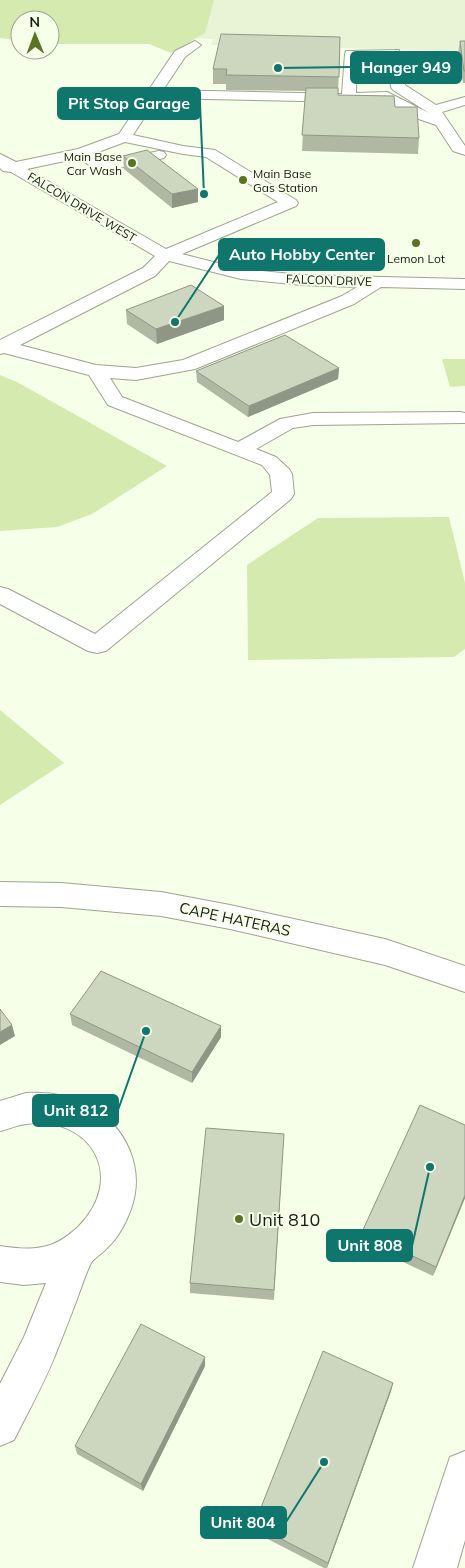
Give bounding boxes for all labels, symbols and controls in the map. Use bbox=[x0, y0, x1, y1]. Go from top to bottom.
north arrow bbox=[10, 10, 60, 60]
text: N bbox=[29, 13, 40, 31]
callout: Hanger 949 bbox=[351, 52, 461, 83]
text: Hanger 949 bbox=[361, 57, 451, 77]
callout: Pit Stop Garage bbox=[58, 88, 200, 119]
text: Pit Stop Garage bbox=[68, 93, 190, 113]
place label: Main Base Car Wash bbox=[64, 149, 122, 178]
marker: Main Base Car Wash bbox=[126, 157, 138, 169]
place label: Main Base Gas Station bbox=[253, 166, 318, 195]
street label: FALCON DRIVE WEST bbox=[25, 169, 140, 246]
marker: Main Base Gas Station bbox=[237, 174, 249, 186]
marker: Lemon Lot bbox=[410, 237, 422, 249]
callout: Auto Hobby Center bbox=[219, 239, 384, 270]
text: Auto Hobby Center bbox=[229, 244, 376, 264]
place label: Lemon Lot bbox=[387, 251, 445, 266]
street label: FALCON DRIVE bbox=[286, 271, 372, 289]
street label: CAPE HATERAS bbox=[178, 898, 292, 940]
callout: Unit 812 bbox=[33, 1095, 118, 1126]
text: Unit 812 bbox=[44, 1100, 108, 1120]
place label: Unit 810 bbox=[249, 1208, 320, 1231]
marker: Unit 810 bbox=[233, 1213, 245, 1225]
callout: Unit 808 bbox=[327, 1230, 412, 1261]
text: Unit 808 bbox=[338, 1235, 403, 1255]
callout: Unit 804 bbox=[201, 1507, 286, 1538]
text: Unit 804 bbox=[211, 1512, 276, 1532]

